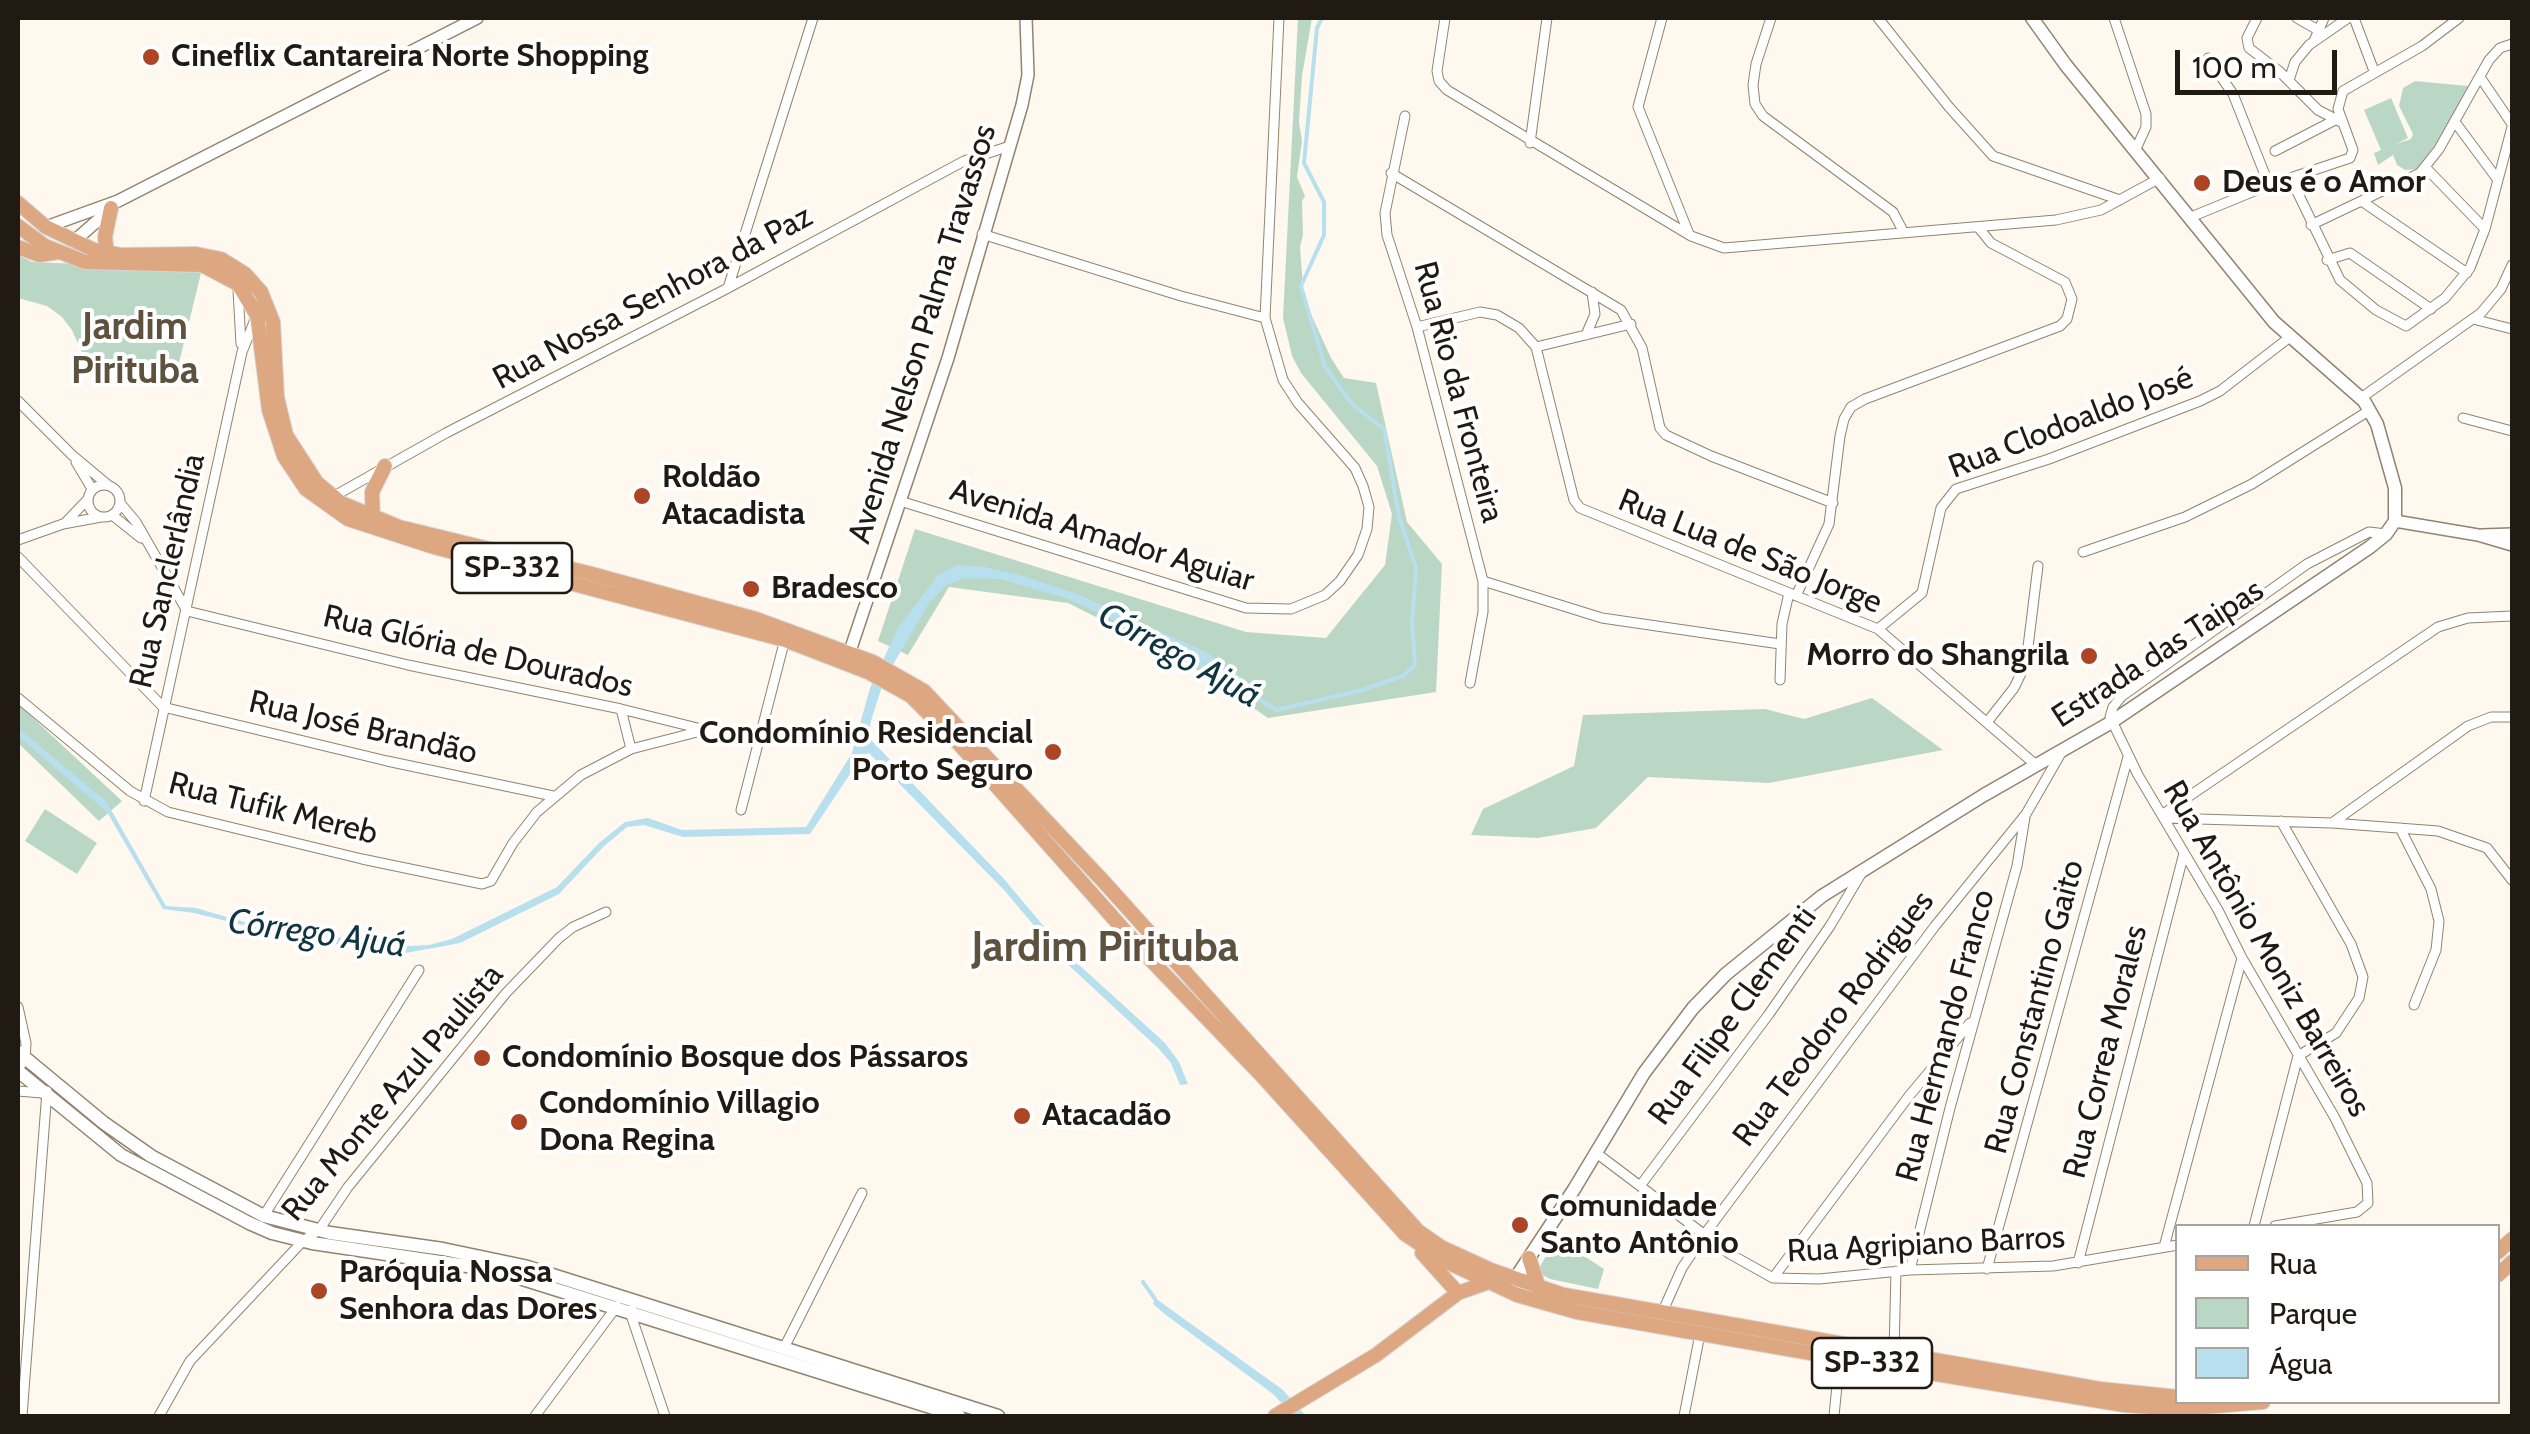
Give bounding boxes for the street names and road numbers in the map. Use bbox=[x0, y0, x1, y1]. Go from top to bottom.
street label: Avenida Nelson Palma Travassos bbox=[841, 120, 1005, 548]
street label: Rua Nossa Senhora da Paz bbox=[487, 197, 819, 399]
street label: Rua Rio da Fronteira bbox=[1405, 257, 1511, 527]
street label: Rua Clodoaldo José bbox=[1943, 359, 2199, 487]
street label: Rua Sanclerlândia bbox=[122, 450, 214, 692]
street label: Avenida Amador Aguiar bbox=[945, 471, 1259, 601]
street label: Rua Lua de São Jorge bbox=[1612, 482, 1888, 622]
road number: SP-332 bbox=[452, 543, 572, 593]
street label: Estrada das Taipas bbox=[2045, 571, 2271, 737]
street label: Rua Glória de Dourados bbox=[319, 598, 637, 706]
street label: Rua José Brandão bbox=[245, 683, 481, 773]
street label: Rua Tufik Mereb bbox=[165, 764, 381, 854]
street label: Rua Antônio Moniz Barreiros bbox=[2154, 774, 2378, 1124]
street label: Rua Constantino Gaito bbox=[1977, 856, 2093, 1158]
street label: Rua Teodoro Rodrigues bbox=[1725, 884, 1943, 1154]
street label: Rua Hermando Franco bbox=[1888, 886, 2004, 1186]
street label: Rua Filipe Clementi bbox=[1641, 899, 1825, 1133]
street label: Rua Correa Morales bbox=[2056, 922, 2156, 1182]
street label: Rua Monte Azul Paulista bbox=[274, 957, 512, 1229]
street label: Rua Agripiano Barros bbox=[1786, 1219, 2066, 1271]
road number: SP-332 bbox=[1812, 1338, 1932, 1388]

